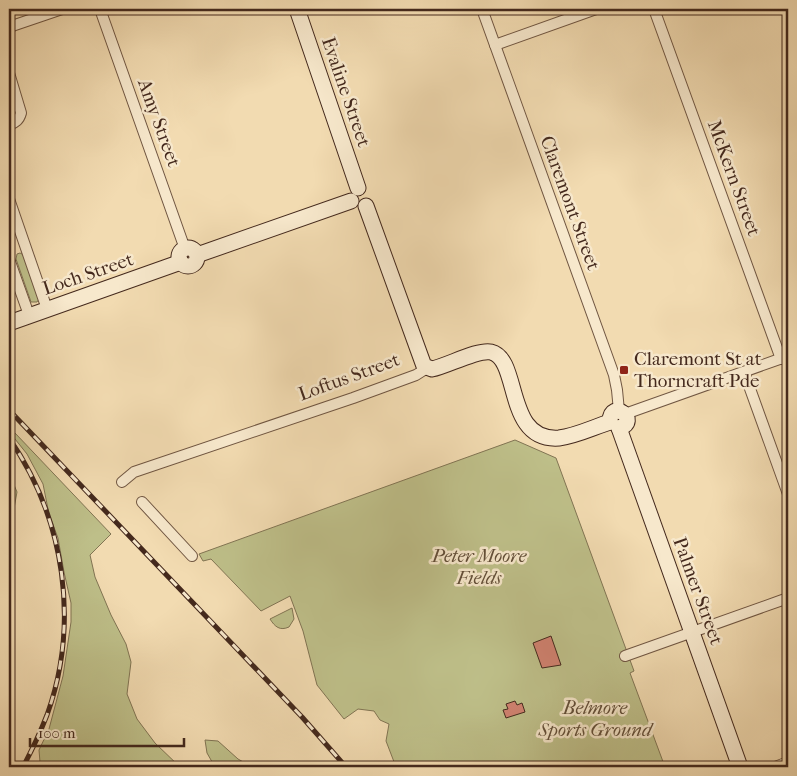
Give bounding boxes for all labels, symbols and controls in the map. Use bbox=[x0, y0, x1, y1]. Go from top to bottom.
street label: Evaline Street bbox=[317, 34, 375, 150]
street label: Amy Street bbox=[133, 75, 185, 170]
street label: McKern Street bbox=[703, 117, 765, 239]
street label: Claremont Street bbox=[535, 133, 605, 273]
street label: Loch Street bbox=[40, 248, 136, 300]
street label: Loftus Street bbox=[295, 348, 403, 405]
place label: Claremont St at Thorncraft Pde bbox=[634, 348, 762, 392]
marker: Claremont St at Thorncraft Pde bbox=[618, 364, 630, 376]
street label: Palmer Street bbox=[668, 534, 728, 648]
park label: Peter Moore Fields bbox=[431, 545, 528, 589]
park label: Belmore Sports Ground bbox=[537, 697, 654, 741]
scale bar bbox=[30, 716, 184, 748]
text: 100 m bbox=[38, 724, 76, 742]

